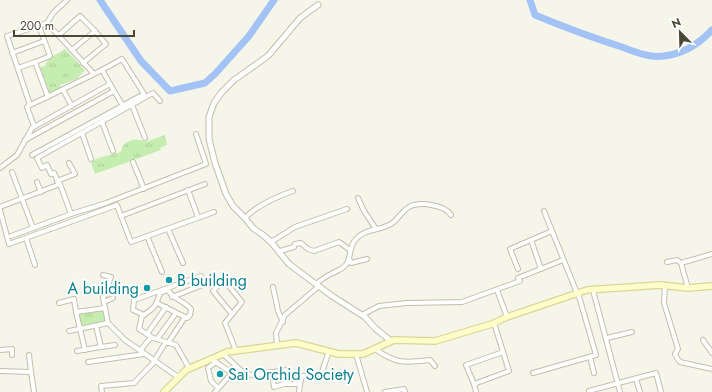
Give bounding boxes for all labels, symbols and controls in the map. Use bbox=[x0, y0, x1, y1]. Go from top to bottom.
scale bar bbox=[14, 12, 134, 38]
north arrow bbox=[660, 12, 700, 52]
text: N bbox=[669, 14, 683, 32]
text: 200 m bbox=[20, 17, 54, 35]
place label: B building bbox=[177, 269, 247, 292]
marker: B building bbox=[164, 275, 174, 285]
place label: A building bbox=[67, 277, 139, 300]
marker: A building bbox=[142, 283, 152, 293]
place label: Sai Orchid Society bbox=[228, 363, 355, 386]
marker: Sai Orchid Society bbox=[215, 369, 225, 379]

